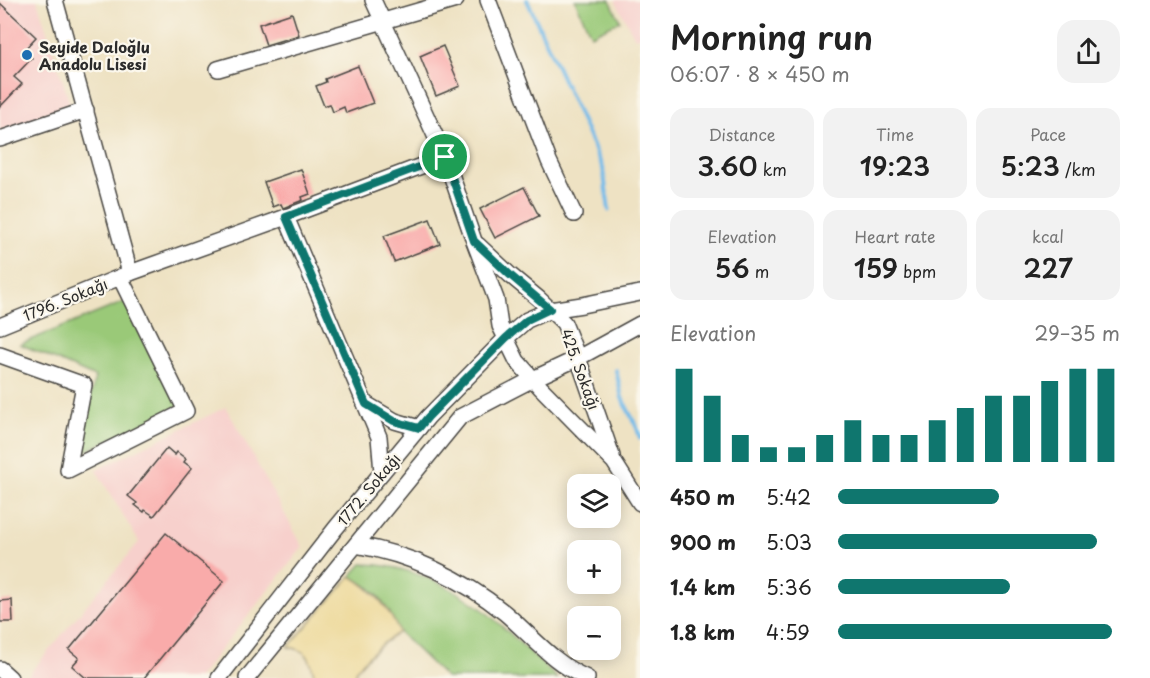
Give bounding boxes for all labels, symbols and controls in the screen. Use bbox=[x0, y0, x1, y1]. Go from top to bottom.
text: Morning run bbox=[670, 11, 873, 61]
button: share bbox=[1057, 20, 1120, 83]
place label: Seyide Daloğlu Anadolu Lisesi bbox=[39, 35, 150, 75]
marker: Seyide Daloğlu Anadolu Lisesi bbox=[20, 48, 34, 62]
text: 06:07 · 8 × 450 m bbox=[670, 59, 850, 89]
text: Distance bbox=[708, 122, 776, 146]
text: Time bbox=[876, 122, 914, 146]
text: Pace bbox=[1030, 122, 1066, 146]
pin bbox=[419, 131, 470, 182]
icon: arrive bbox=[428, 140, 461, 173]
text: 3.60 bbox=[697, 146, 758, 185]
text: 19:23 bbox=[860, 146, 930, 185]
text: 5:23 bbox=[1000, 146, 1060, 185]
text: km bbox=[758, 157, 787, 181]
text: /km bbox=[1060, 157, 1096, 181]
text: Elevation bbox=[707, 224, 777, 248]
text: Heart rate bbox=[855, 224, 935, 248]
text: kcal bbox=[1032, 224, 1064, 248]
text: 56 bbox=[715, 248, 750, 287]
text: 159 bbox=[854, 248, 898, 287]
text: 227 bbox=[1023, 248, 1073, 287]
text: m bbox=[750, 259, 769, 283]
text: bpm bbox=[898, 259, 936, 283]
street label: 1796. Sokağı bbox=[19, 272, 111, 326]
text: Elevation bbox=[670, 318, 756, 348]
text: 29–35 m bbox=[1034, 318, 1120, 348]
street label: 425. Sokağı bbox=[556, 325, 606, 413]
street label: 1772. Sokağı bbox=[331, 448, 405, 530]
map controls bbox=[567, 474, 621, 660]
button: layers bbox=[567, 474, 621, 528]
text: 450 m bbox=[670, 482, 735, 512]
text: 5:42 bbox=[766, 482, 811, 512]
text: 900 m bbox=[670, 527, 736, 557]
text: 5:03 bbox=[766, 527, 812, 557]
button: + bbox=[567, 540, 621, 594]
text: 1.4 km bbox=[670, 572, 736, 602]
text: 5:36 bbox=[766, 572, 812, 602]
button: − bbox=[567, 606, 621, 660]
text: 1.8 km bbox=[670, 617, 735, 647]
text: 4:59 bbox=[766, 617, 810, 647]

